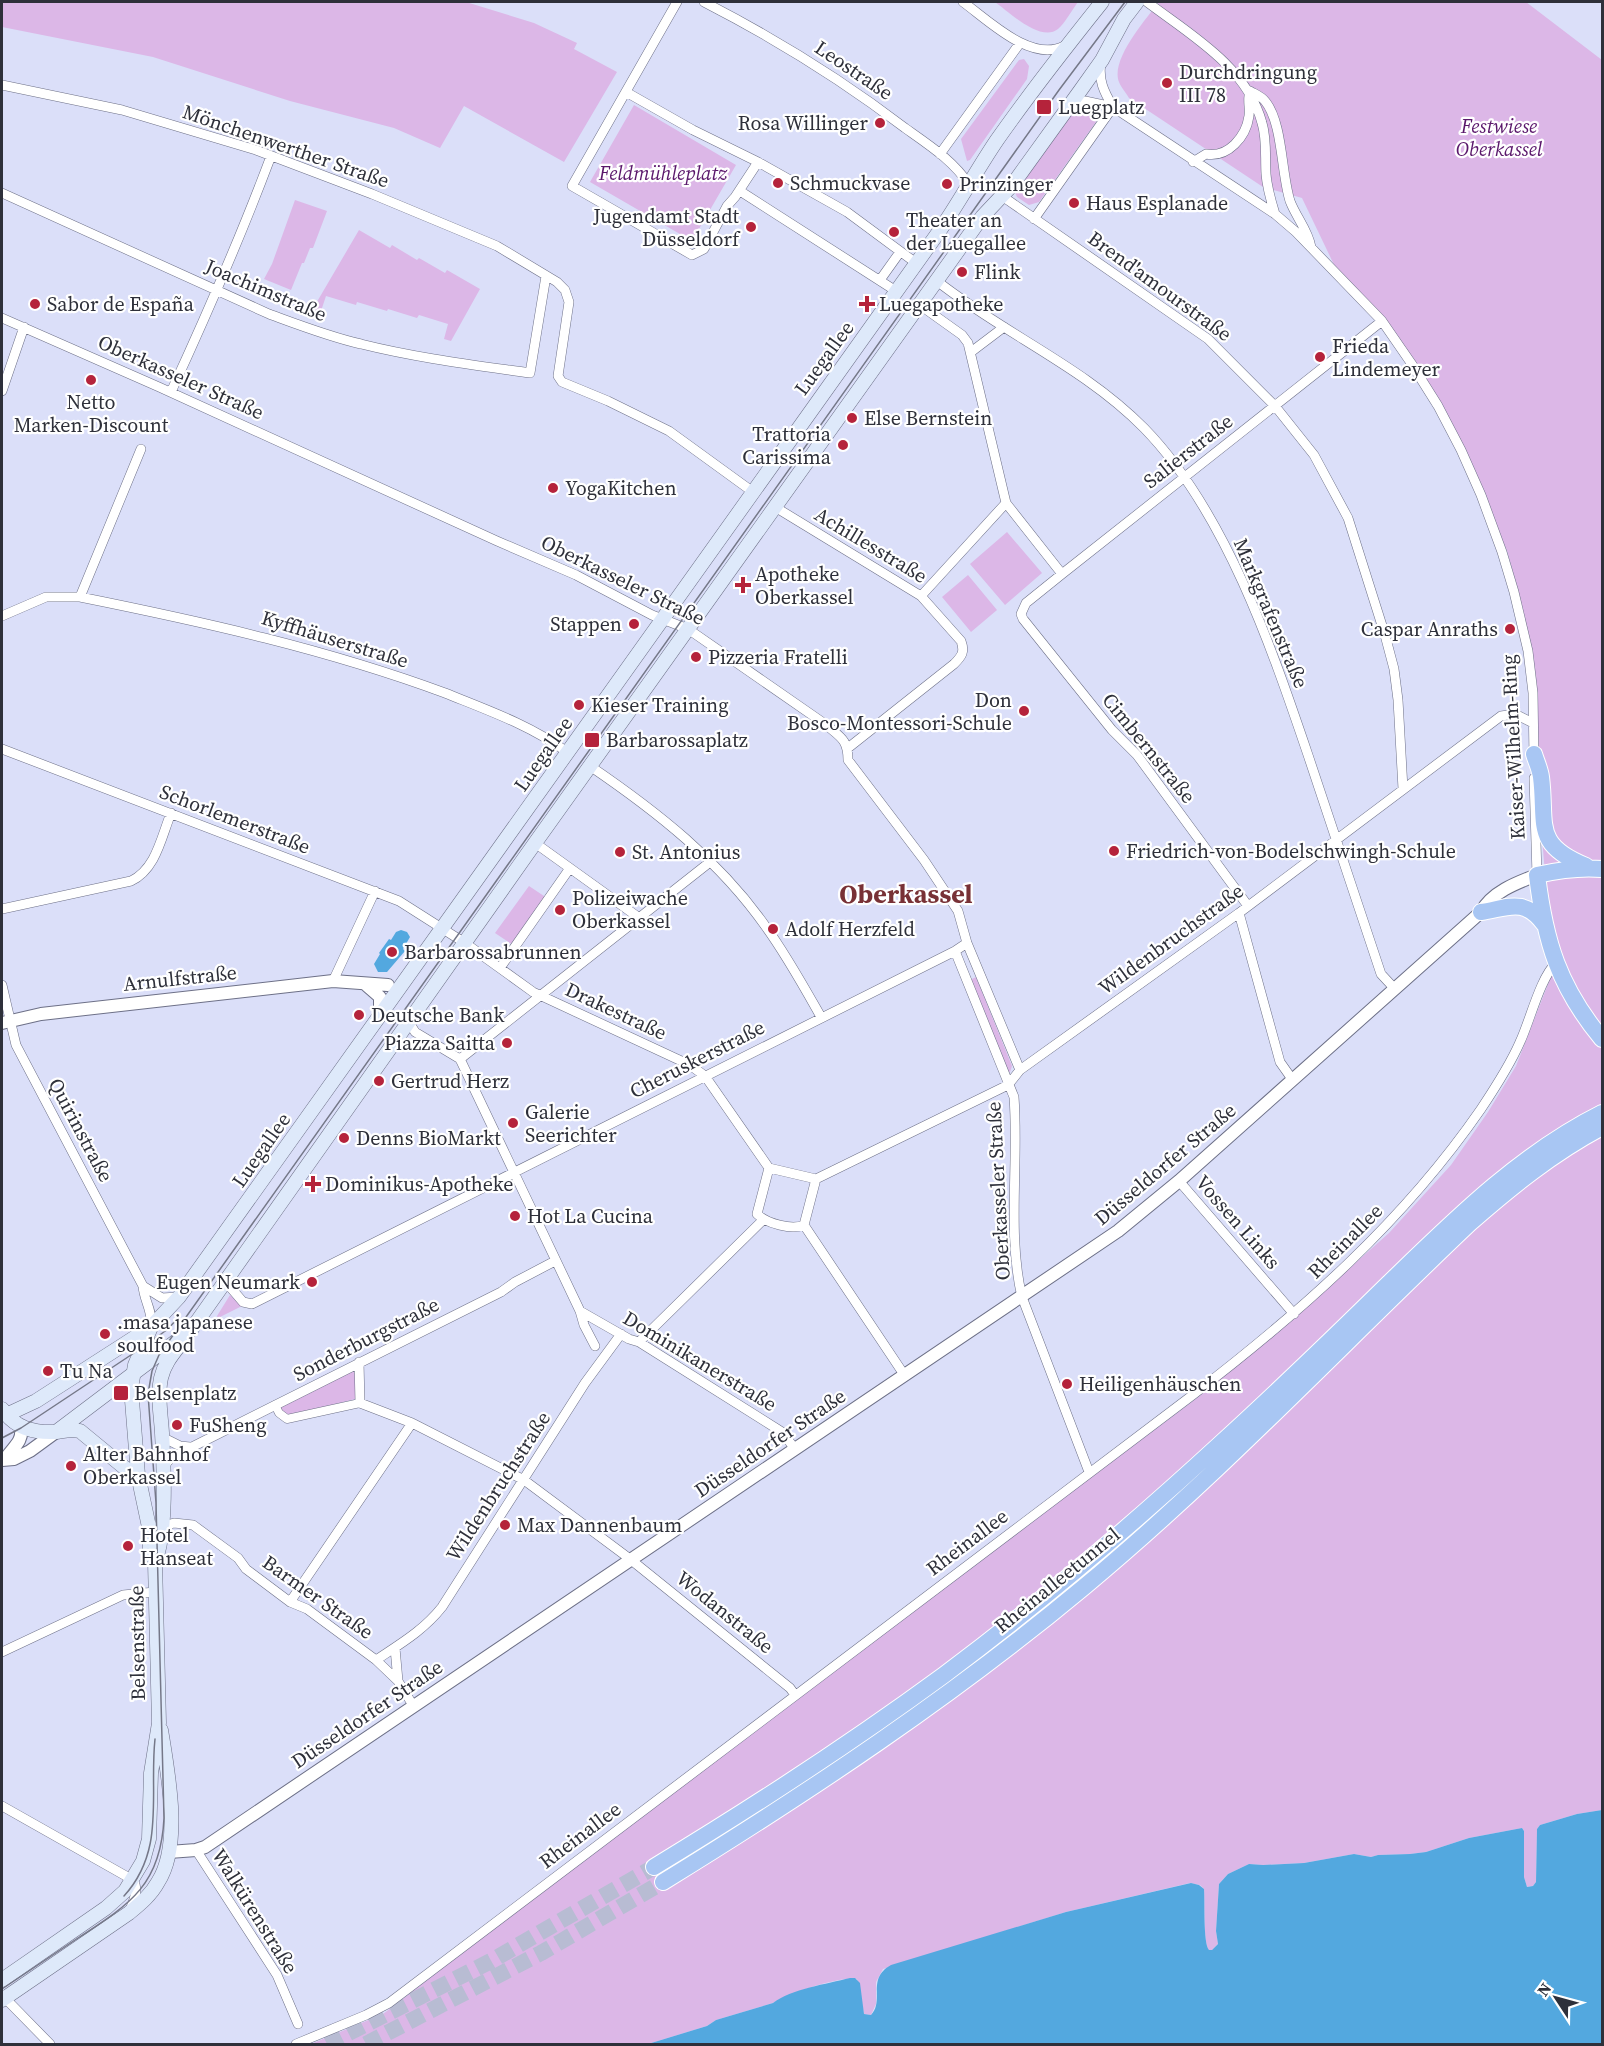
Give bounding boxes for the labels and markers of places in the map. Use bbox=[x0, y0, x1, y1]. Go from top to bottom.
place label: Durchdringung III 78 bbox=[1179, 58, 1317, 109]
marker: Durchdringung III 78 bbox=[1160, 76, 1174, 90]
place label: Luegplatz bbox=[1058, 93, 1144, 121]
marker: Luegplatz bbox=[1035, 98, 1053, 116]
place label: Rosa Willinger bbox=[738, 109, 869, 137]
marker: Rosa Willinger bbox=[873, 116, 887, 130]
place label: Schmuckvase bbox=[790, 169, 911, 197]
place label: Prinzinger bbox=[959, 170, 1054, 198]
marker: Schmuckvase bbox=[771, 176, 785, 190]
marker: Prinzinger bbox=[940, 177, 954, 191]
place label: Haus Esplanade bbox=[1086, 189, 1228, 217]
marker: Haus Esplanade bbox=[1067, 196, 1081, 210]
place label: Jugendamt Stadt Düsseldorf bbox=[592, 202, 741, 253]
place label: Theater an der Luegallee bbox=[906, 206, 1026, 257]
marker: Jugendamt Stadt Düsseldorf bbox=[744, 220, 758, 234]
marker: Theater an der Luegallee bbox=[887, 225, 901, 239]
place label: Flink bbox=[974, 258, 1021, 286]
marker: Flink bbox=[955, 265, 969, 279]
place label: Sabor de España bbox=[47, 290, 195, 318]
place label: Luegapotheke bbox=[879, 290, 1004, 318]
marker: Sabor de España bbox=[28, 297, 42, 311]
marker: Luegapotheke bbox=[860, 297, 874, 311]
place label: Frieda Lindemeyer bbox=[1332, 332, 1441, 383]
marker: Frieda Lindemeyer bbox=[1313, 350, 1327, 364]
marker: Netto Marken-Discount bbox=[84, 373, 98, 387]
place label: Netto Marken-Discount bbox=[14, 388, 169, 439]
place label: Else Bernstein bbox=[864, 404, 992, 432]
marker: Else Bernstein bbox=[845, 411, 859, 425]
place label: Trattoria Carissima bbox=[742, 420, 832, 471]
marker: Trattoria Carissima bbox=[836, 438, 850, 452]
place label: YogaKitchen bbox=[565, 474, 677, 502]
marker: YogaKitchen bbox=[546, 481, 560, 495]
place label: Apotheke Oberkassel bbox=[755, 560, 854, 611]
marker: Apotheke Oberkassel bbox=[736, 578, 750, 592]
place label: Stappen bbox=[550, 610, 622, 638]
place label: Caspar Anraths bbox=[1361, 615, 1498, 643]
marker: Stappen bbox=[627, 617, 641, 631]
marker: Caspar Anraths bbox=[1503, 622, 1517, 636]
place label: Pizzeria Fratelli bbox=[708, 643, 848, 671]
marker: Pizzeria Fratelli bbox=[689, 650, 703, 664]
place label: Don Bosco-Montessori-Schule bbox=[787, 686, 1012, 737]
place label: Kieser Training bbox=[591, 691, 729, 719]
marker: Kieser Training bbox=[572, 698, 586, 712]
marker: Don Bosco-Montessori-Schule bbox=[1017, 704, 1031, 718]
place label: Barbarossaplatz bbox=[606, 726, 748, 754]
marker: Barbarossaplatz bbox=[583, 731, 601, 749]
place label: Friedrich-von-Bodelschwingh-Schule bbox=[1126, 837, 1456, 865]
place label: St. Antonius bbox=[632, 838, 740, 866]
marker: Friedrich-von-Bodelschwingh-Schule bbox=[1107, 844, 1121, 858]
marker: St. Antonius bbox=[613, 845, 627, 859]
place label: Polizeiwache Oberkassel bbox=[572, 884, 688, 935]
marker: Polizeiwache Oberkassel bbox=[553, 903, 567, 917]
place label: Adolf Herzfeld bbox=[785, 915, 916, 943]
marker: Adolf Herzfeld bbox=[766, 922, 780, 936]
place label: Barbarossabrunnen bbox=[404, 938, 582, 966]
marker: Barbarossabrunnen bbox=[385, 945, 399, 959]
place label: Deutsche Bank bbox=[371, 1001, 504, 1029]
marker: Deutsche Bank bbox=[352, 1008, 366, 1022]
place label: Piazza Saitta bbox=[384, 1029, 496, 1057]
marker: Piazza Saitta bbox=[500, 1036, 514, 1050]
place label: Gertrud Herz bbox=[391, 1067, 509, 1095]
marker: Gertrud Herz bbox=[372, 1074, 386, 1088]
place label: Galerie Seerichter bbox=[525, 1098, 617, 1149]
marker: Galerie Seerichter bbox=[506, 1116, 520, 1130]
place label: Denns BioMarkt bbox=[356, 1124, 501, 1152]
marker: Denns BioMarkt bbox=[337, 1131, 351, 1145]
place label: Dominikus-Apotheke bbox=[325, 1170, 514, 1198]
marker: Dominikus-Apotheke bbox=[306, 1177, 320, 1191]
place label: Hot La Cucina bbox=[527, 1202, 654, 1230]
marker: Hot La Cucina bbox=[508, 1209, 522, 1223]
place label: Eugen Neumark bbox=[156, 1268, 300, 1296]
marker: Eugen Neumark bbox=[305, 1275, 319, 1289]
place label: .masa japanese soulfood bbox=[117, 1308, 253, 1359]
marker: .masa japanese soulfood bbox=[98, 1327, 112, 1341]
place label: Tu Na bbox=[60, 1357, 113, 1385]
marker: Tu Na bbox=[41, 1364, 55, 1378]
place label: Heiligenhäuschen bbox=[1079, 1370, 1241, 1398]
marker: Heiligenhäuschen bbox=[1060, 1377, 1074, 1391]
place label: Belsenplatz bbox=[134, 1379, 236, 1407]
marker: Belsenplatz bbox=[112, 1384, 130, 1402]
place label: FuSheng bbox=[189, 1411, 267, 1439]
marker: FuSheng bbox=[170, 1418, 184, 1432]
place label: Alter Bahnhof Oberkassel bbox=[83, 1440, 211, 1491]
marker: Alter Bahnhof Oberkassel bbox=[64, 1459, 78, 1473]
place label: Max Dannenbaum bbox=[517, 1511, 682, 1539]
marker: Max Dannenbaum bbox=[498, 1518, 512, 1532]
place label: Hotel Hanseat bbox=[140, 1521, 213, 1572]
marker: Hotel Hanseat bbox=[121, 1539, 135, 1553]

